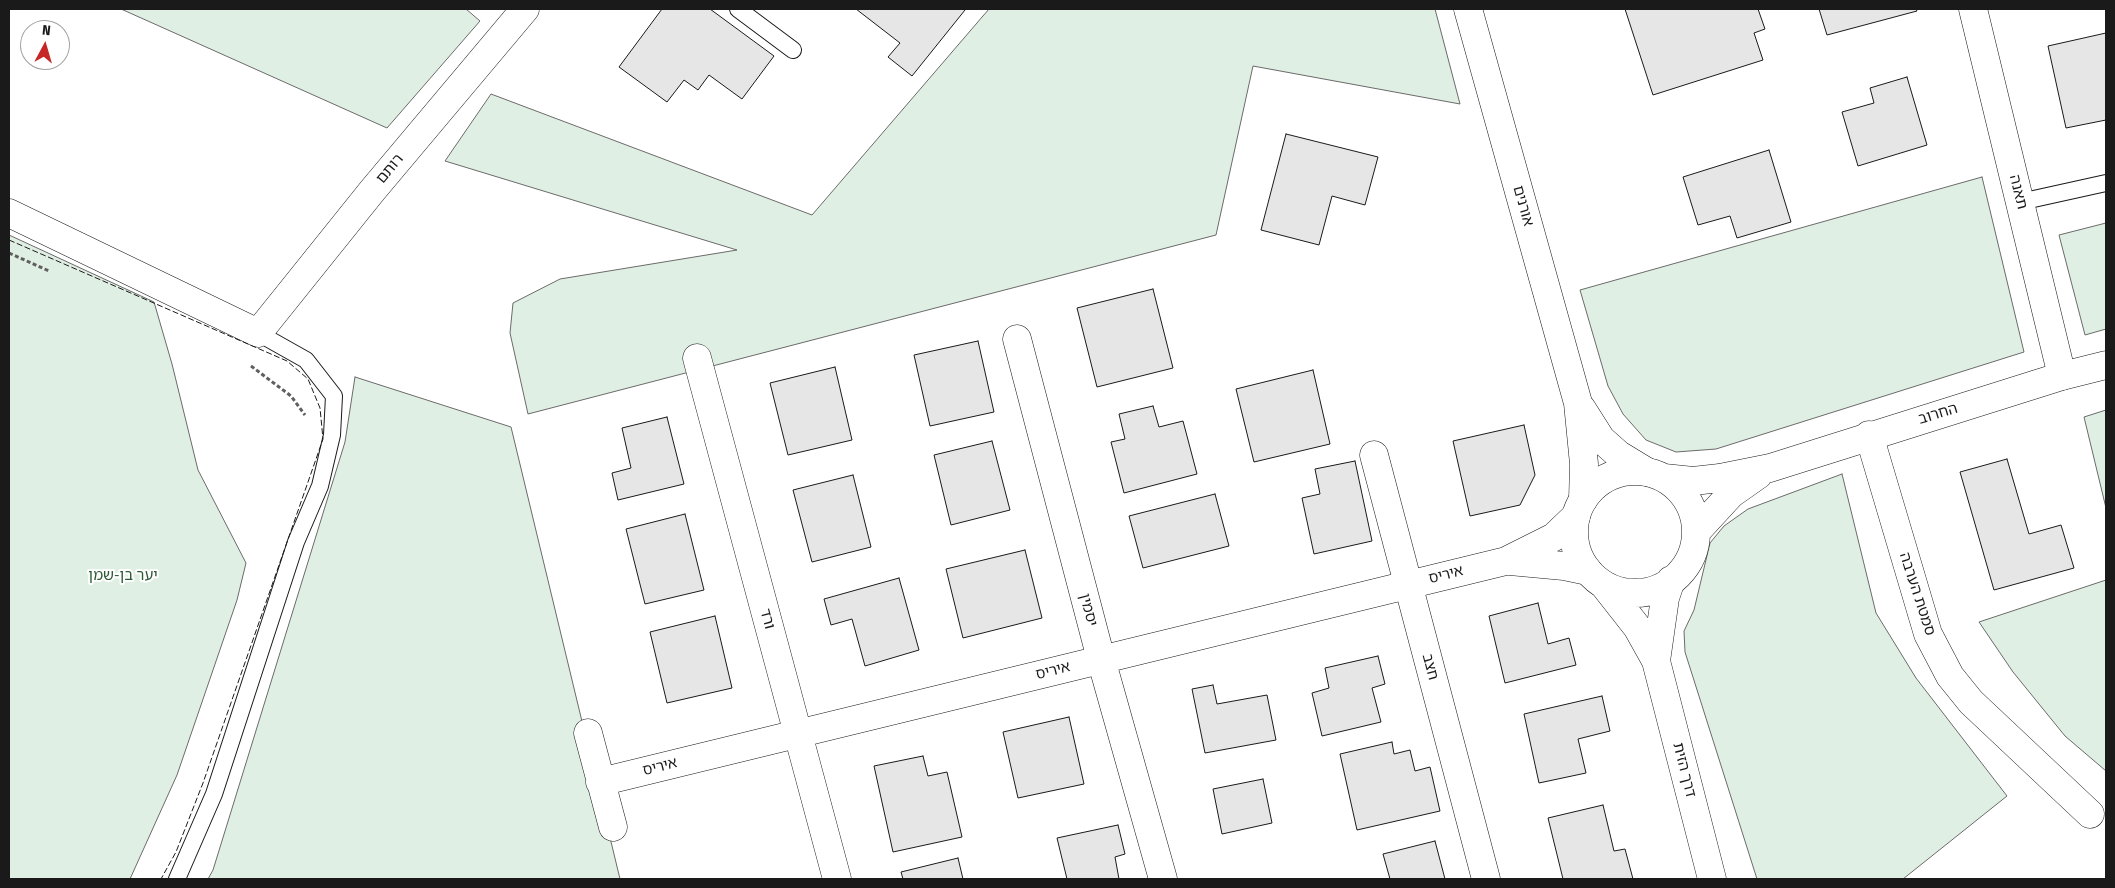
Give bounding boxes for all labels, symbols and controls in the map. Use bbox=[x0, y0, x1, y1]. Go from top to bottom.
north arrow bbox=[20, 20, 70, 70]
text: N bbox=[41, 22, 52, 39]
street label: רותם bbox=[373, 151, 407, 187]
street label: תאנה bbox=[2005, 173, 2031, 211]
street label: אורנים bbox=[1509, 184, 1537, 228]
street label: החרוב bbox=[1916, 400, 1960, 428]
street label: סמטת הערבה bbox=[1895, 550, 1939, 638]
street label: איריס bbox=[1427, 562, 1465, 588]
park label: יער בן-שמן bbox=[88, 567, 158, 585]
street label: יסמין bbox=[1075, 592, 1101, 628]
street label: ורד bbox=[756, 607, 778, 631]
street label: חצב bbox=[1418, 652, 1442, 682]
street label: איריס bbox=[1034, 658, 1072, 684]
street label: דרך הזית bbox=[1669, 741, 1699, 799]
street label: איריס bbox=[641, 754, 679, 780]

